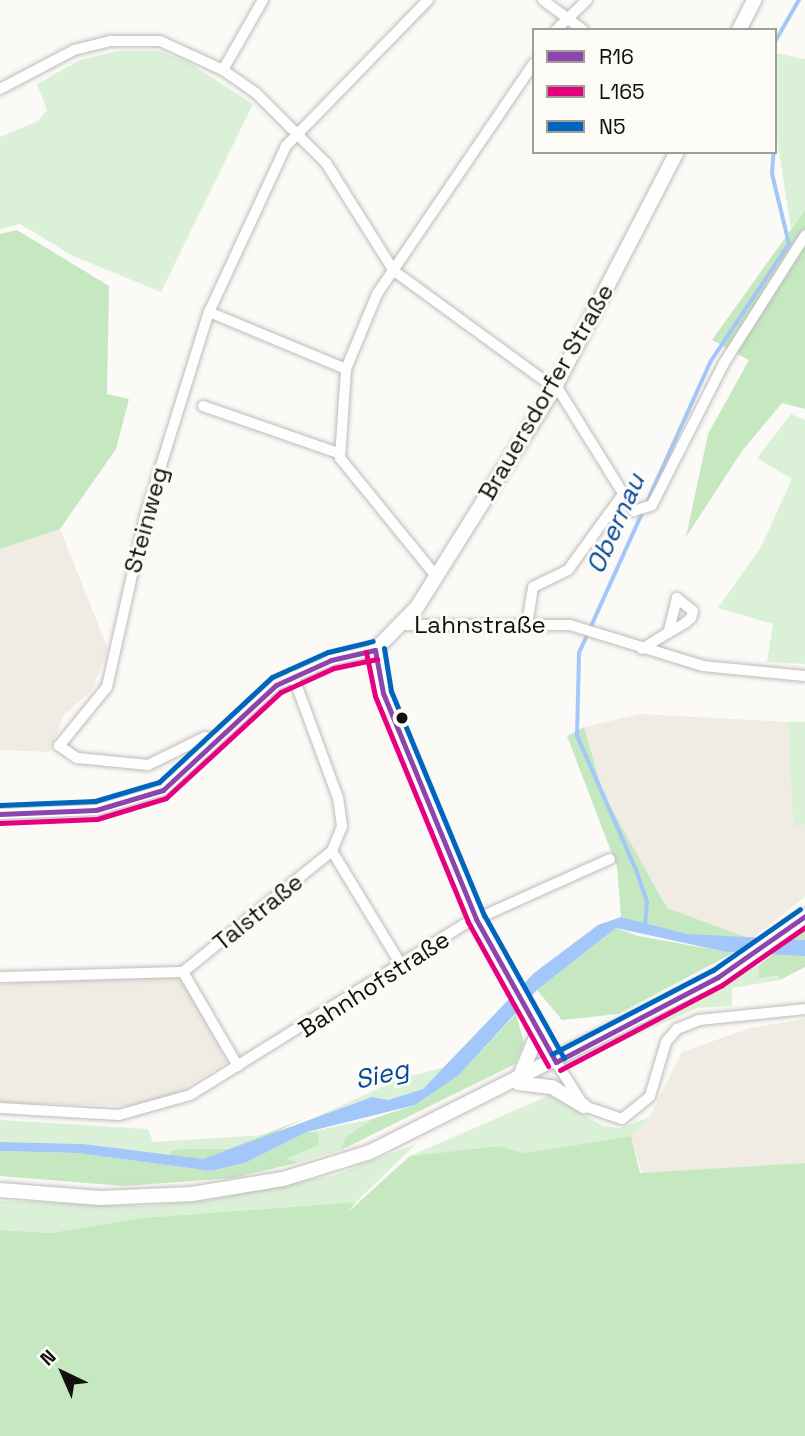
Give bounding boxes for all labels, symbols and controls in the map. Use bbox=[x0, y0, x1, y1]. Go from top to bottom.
legend bbox=[532, 28, 777, 154]
text: R16 bbox=[599, 43, 634, 70]
text: L165 bbox=[599, 78, 645, 105]
text: N5 bbox=[599, 113, 626, 140]
street label: Brauersdorfer Straße bbox=[472, 279, 620, 505]
street label: Steinweg bbox=[118, 464, 174, 576]
water label: Obernau bbox=[580, 469, 652, 579]
street label: Lahnstraße bbox=[414, 611, 546, 639]
unlabelled marker bbox=[395, 711, 409, 725]
street label: Talstraße bbox=[207, 867, 309, 957]
street label: Bahnhofstraße bbox=[293, 925, 455, 1043]
water label: Sieg bbox=[352, 1054, 412, 1096]
north arrow bbox=[28, 1338, 98, 1408]
text: N bbox=[35, 1344, 61, 1371]

